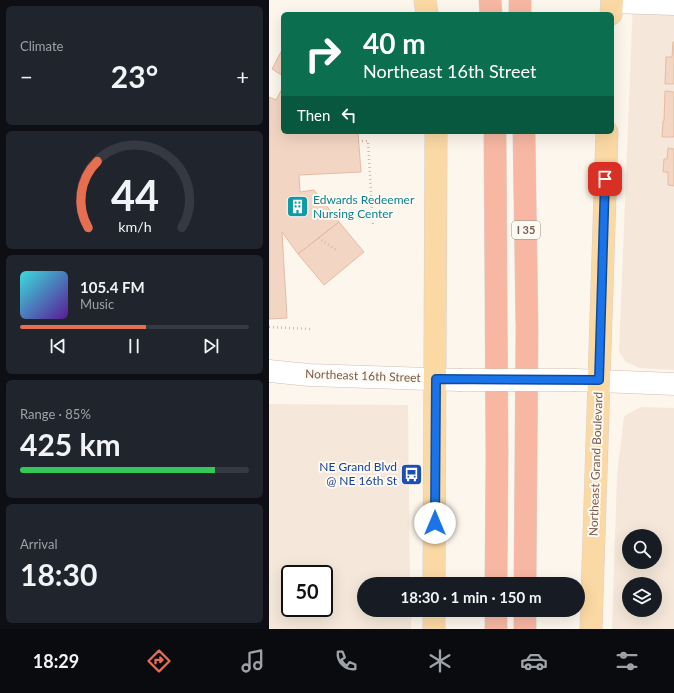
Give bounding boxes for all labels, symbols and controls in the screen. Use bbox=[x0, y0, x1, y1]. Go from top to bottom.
text: 40 m bbox=[363, 26, 426, 60]
icon: right bbox=[297, 28, 349, 80]
text: Climate bbox=[20, 38, 63, 54]
text: 23° bbox=[111, 58, 158, 94]
text: Northeast 16th Street bbox=[363, 60, 536, 82]
text: − bbox=[20, 63, 33, 90]
text: + bbox=[236, 63, 249, 90]
icon: left bbox=[338, 104, 360, 126]
text: Then bbox=[297, 106, 330, 124]
pin bbox=[588, 162, 622, 196]
icon: arrive bbox=[594, 168, 616, 190]
text: 44 bbox=[110, 170, 159, 220]
place label: Edwards Redeemer Nursing Center bbox=[313, 192, 415, 221]
building icon: Edwards Redeemer Nursing Center bbox=[285, 194, 311, 220]
text: km/h bbox=[118, 217, 151, 234]
road number: I 35 bbox=[512, 221, 540, 239]
text: 105.4 FM bbox=[80, 278, 145, 296]
text: Music bbox=[80, 296, 114, 312]
icon: previous bbox=[47, 335, 69, 357]
icon: pause bbox=[123, 335, 145, 357]
icon: next bbox=[200, 335, 222, 357]
street label: Northeast 16th Street bbox=[305, 366, 422, 385]
street label: Northeast Grand Boulevard bbox=[585, 392, 606, 536]
text: Range · 85% bbox=[20, 406, 91, 422]
text: 425 km bbox=[20, 426, 121, 462]
place label: NE Grand Blvd @ NE 16th St bbox=[319, 459, 398, 488]
bus stop icon: NE Grand Blvd @ NE 16th St bbox=[399, 461, 425, 487]
position arrow bbox=[414, 502, 456, 544]
map controls bbox=[622, 529, 662, 617]
button: search bbox=[622, 529, 662, 569]
text: Arrival bbox=[20, 536, 57, 552]
text: 18:30 bbox=[20, 556, 97, 592]
speed limit sign: 50 bbox=[281, 565, 333, 617]
button: layers bbox=[622, 577, 662, 617]
text: 18:30 · 1 min · 150 m bbox=[401, 588, 541, 606]
icon: directions bbox=[145, 647, 173, 675]
icon: music bbox=[239, 647, 267, 675]
icon: phone bbox=[332, 647, 360, 675]
icon: climate bbox=[426, 647, 454, 675]
icon: car bbox=[520, 647, 548, 675]
icon: filters bbox=[613, 647, 641, 675]
text: 18:29 bbox=[33, 650, 79, 672]

